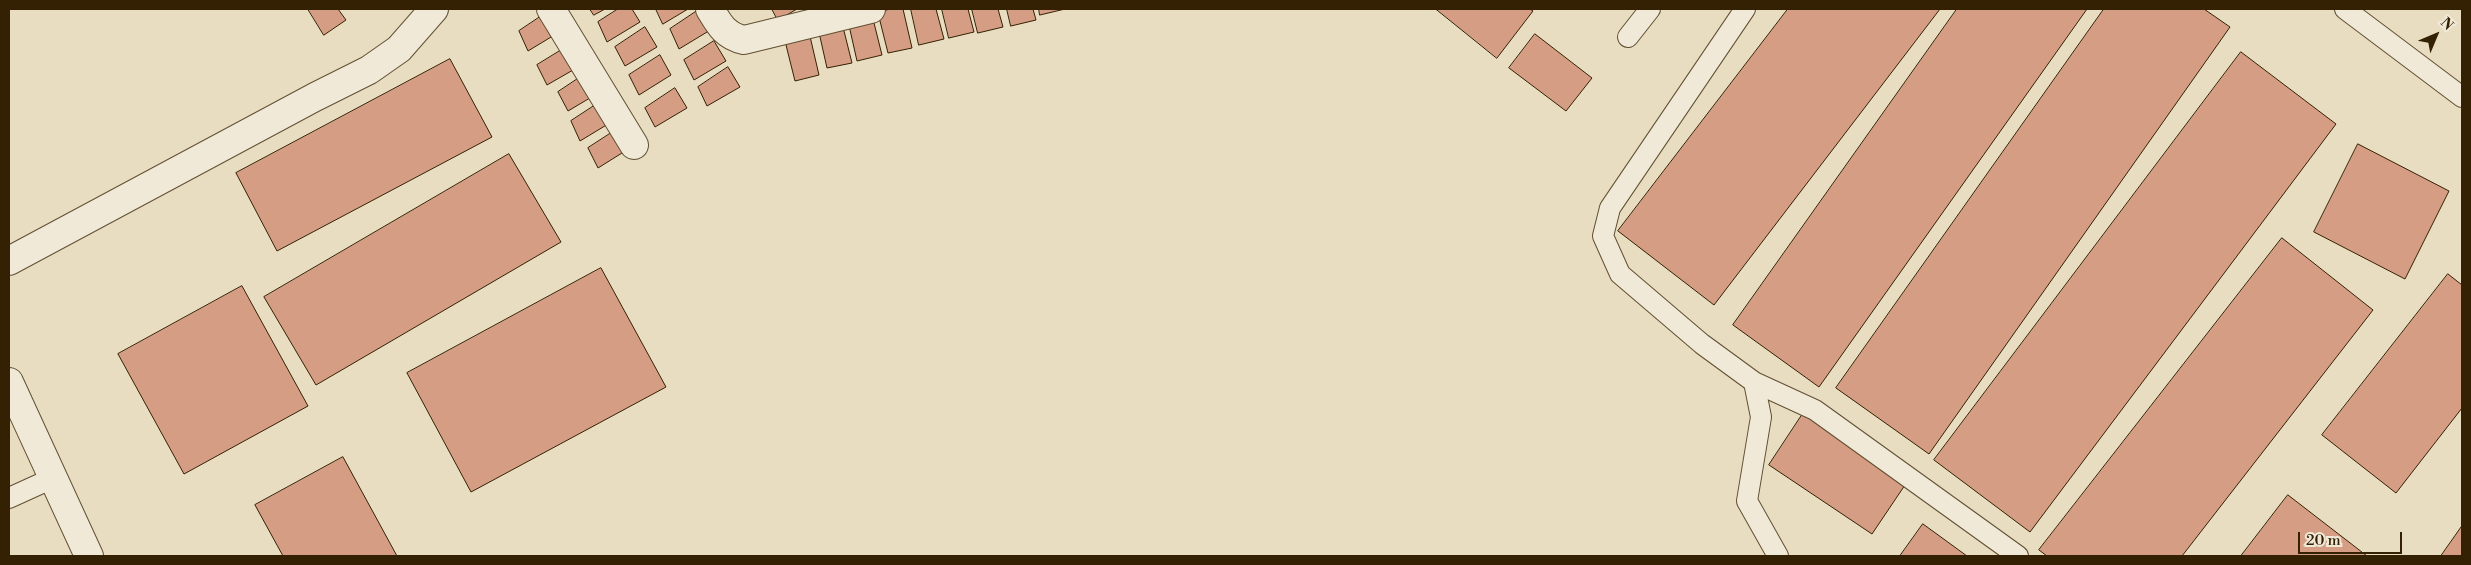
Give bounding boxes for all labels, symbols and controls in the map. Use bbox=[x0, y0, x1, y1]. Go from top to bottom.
north arrow bbox=[2411, 10, 2461, 60]
text: N bbox=[2436, 14, 2457, 35]
scale bar bbox=[2301, 522, 2405, 554]
text: 20 m bbox=[2306, 531, 2341, 550]

